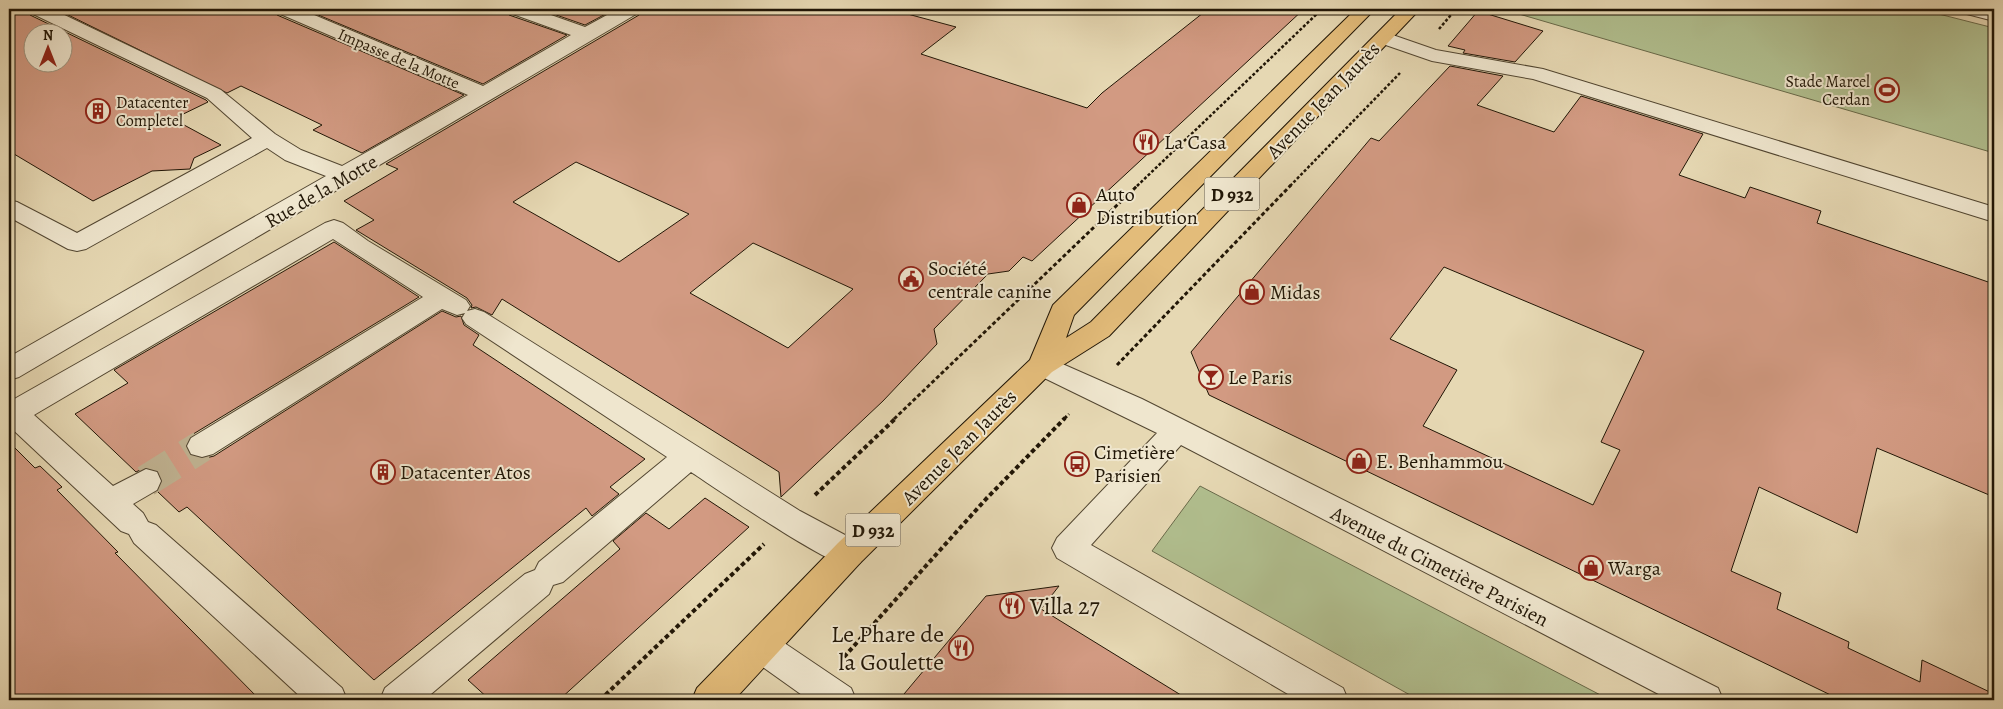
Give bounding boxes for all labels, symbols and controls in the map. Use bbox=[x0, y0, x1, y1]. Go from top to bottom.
north arrow bbox=[22, 22, 72, 72]
street label: Impasse de la Motte bbox=[334, 23, 463, 95]
text: N bbox=[43, 26, 53, 45]
street label: Avenue Jean Jaurès bbox=[1260, 36, 1386, 165]
place label: Stade Marcel Cerdan bbox=[1785, 71, 1870, 111]
sports icon: Stade Marcel Cerdan bbox=[1874, 77, 1900, 103]
place label: Datacenter Completel bbox=[116, 92, 189, 132]
building icon: Datacenter Completel bbox=[85, 98, 111, 124]
restaurant icon: La Casa bbox=[1133, 129, 1159, 155]
place label: La Casa bbox=[1164, 129, 1227, 156]
street label: Rue de la Motte bbox=[260, 148, 383, 235]
road number: D 932 bbox=[1204, 178, 1260, 210]
place label: Auto Distribution bbox=[1095, 181, 1198, 231]
shop icon: Auto Distribution bbox=[1066, 192, 1092, 218]
place label: Société centrale canine bbox=[928, 255, 1051, 305]
public building icon: Société centrale canine bbox=[898, 266, 924, 292]
shop icon: Midas bbox=[1239, 279, 1265, 305]
place label: Midas bbox=[1270, 279, 1320, 306]
bar icon: Le Paris bbox=[1198, 364, 1224, 390]
place label: Le Paris bbox=[1228, 364, 1292, 391]
street label: Avenue Jean Jaurès bbox=[895, 384, 1023, 512]
place label: Cimetière Parisien bbox=[1094, 439, 1175, 489]
shop icon: E. Benhammou bbox=[1346, 448, 1372, 474]
place label: E. Benhammou bbox=[1376, 448, 1503, 475]
bus stop icon: Cimetière Parisien bbox=[1064, 451, 1090, 477]
building icon: Datacenter Atos bbox=[370, 459, 396, 485]
place label: Datacenter Atos bbox=[400, 459, 531, 486]
street label: Avenue du Cimetière Parisien bbox=[1325, 499, 1553, 633]
road number: D 932 bbox=[846, 514, 900, 546]
shop icon: Warga bbox=[1578, 555, 1604, 581]
place label: Warga bbox=[1607, 555, 1662, 582]
place label: Villa 27 bbox=[1029, 590, 1100, 622]
restaurant icon: Villa 27 bbox=[999, 593, 1025, 619]
place label: Le Phare de la Goulette bbox=[831, 618, 944, 678]
restaurant icon: Le Phare de la Goulette bbox=[948, 635, 974, 661]

